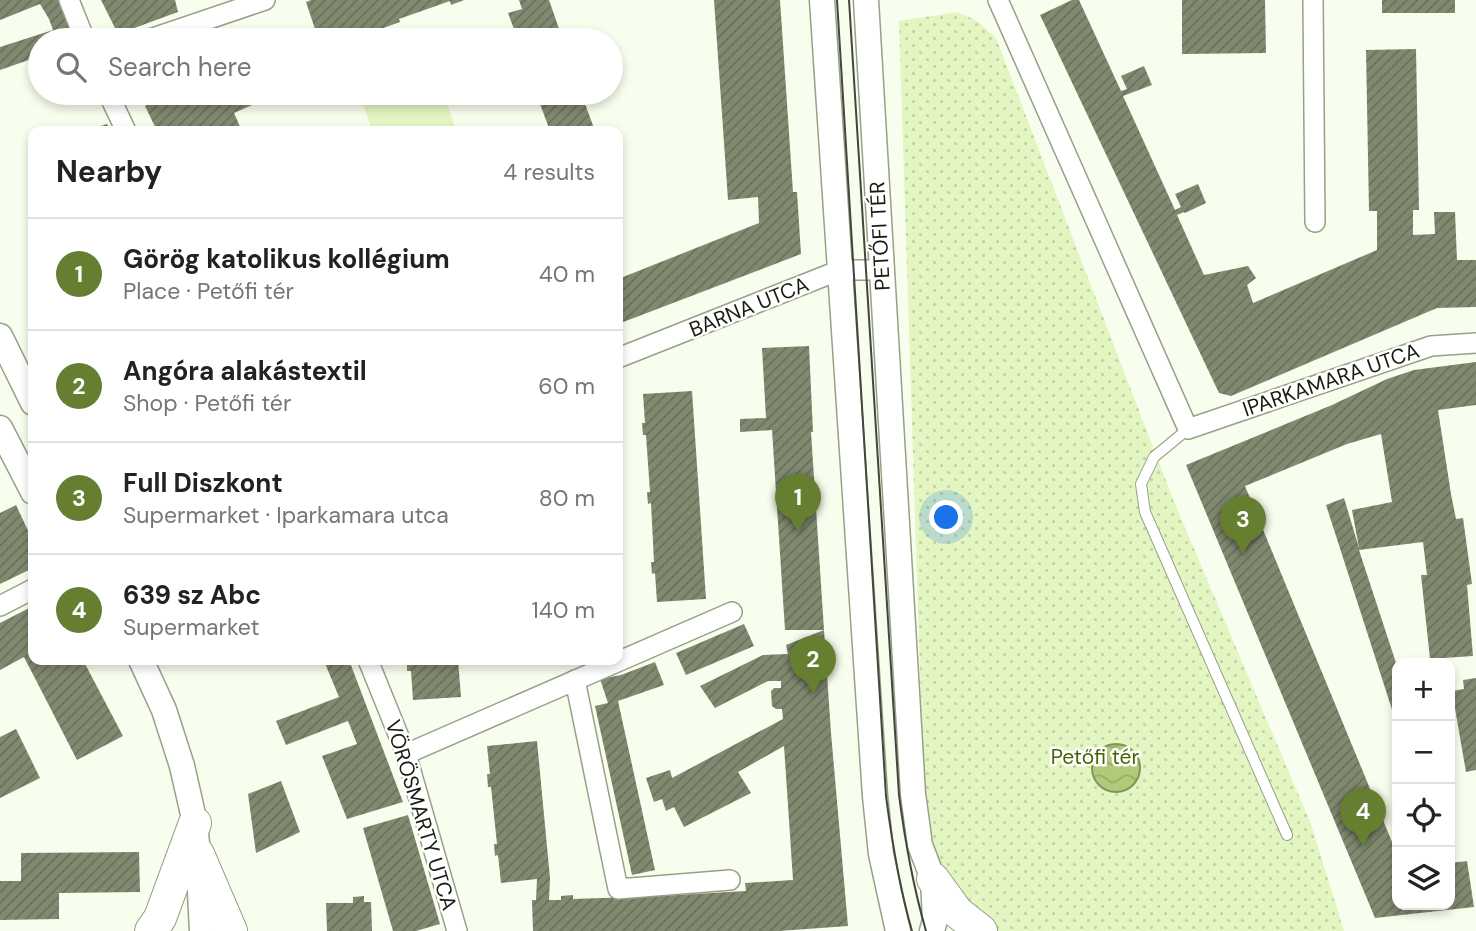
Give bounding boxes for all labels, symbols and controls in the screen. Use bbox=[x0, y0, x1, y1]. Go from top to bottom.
search box bbox=[28, 28, 623, 105]
icon: search bbox=[52, 48, 90, 86]
text: Search here bbox=[108, 50, 251, 84]
text: Nearby bbox=[56, 152, 162, 191]
text: 4 results bbox=[503, 157, 595, 187]
street label: PETŐFI TÉR bbox=[863, 181, 897, 291]
text: Görög katolikus kollégium bbox=[123, 242, 450, 276]
text: 1 bbox=[75, 259, 83, 289]
text: 40 m bbox=[539, 259, 595, 289]
street label: BARNA UTCA bbox=[685, 270, 813, 344]
text: Place · Petőfi tér bbox=[123, 276, 294, 306]
street label: IPARKAMARA UTCA bbox=[1239, 337, 1423, 423]
text: Angóra alakástextil bbox=[123, 354, 367, 388]
text: 2 bbox=[72, 371, 86, 401]
text: 60 m bbox=[538, 371, 595, 401]
text: Shop · Petőfi tér bbox=[123, 388, 291, 418]
text: Full Diszkont bbox=[123, 466, 283, 500]
pin: 1 bbox=[775, 474, 821, 532]
text: 3 bbox=[72, 483, 86, 513]
text: 80 m bbox=[539, 483, 595, 513]
pin: 3 bbox=[1220, 496, 1266, 554]
text: Supermarket · Iparkamara utca bbox=[123, 500, 449, 530]
your location bbox=[929, 500, 963, 534]
text: 639 sz Abc bbox=[123, 578, 261, 612]
text: 4 bbox=[72, 595, 86, 625]
text: 140 m bbox=[532, 595, 595, 625]
text: Supermarket bbox=[123, 612, 259, 642]
pin: 2 bbox=[790, 636, 836, 694]
map controls bbox=[1392, 658, 1455, 910]
button: + bbox=[1392, 658, 1455, 721]
street label: VÖRÖSMARTY UTCA bbox=[379, 716, 463, 914]
button: − bbox=[1392, 721, 1455, 784]
park label: Petőfi tér bbox=[1051, 743, 1140, 771]
button: locate bbox=[1392, 784, 1455, 847]
pin: 4 bbox=[1340, 788, 1386, 846]
button: layers bbox=[1392, 847, 1455, 910]

